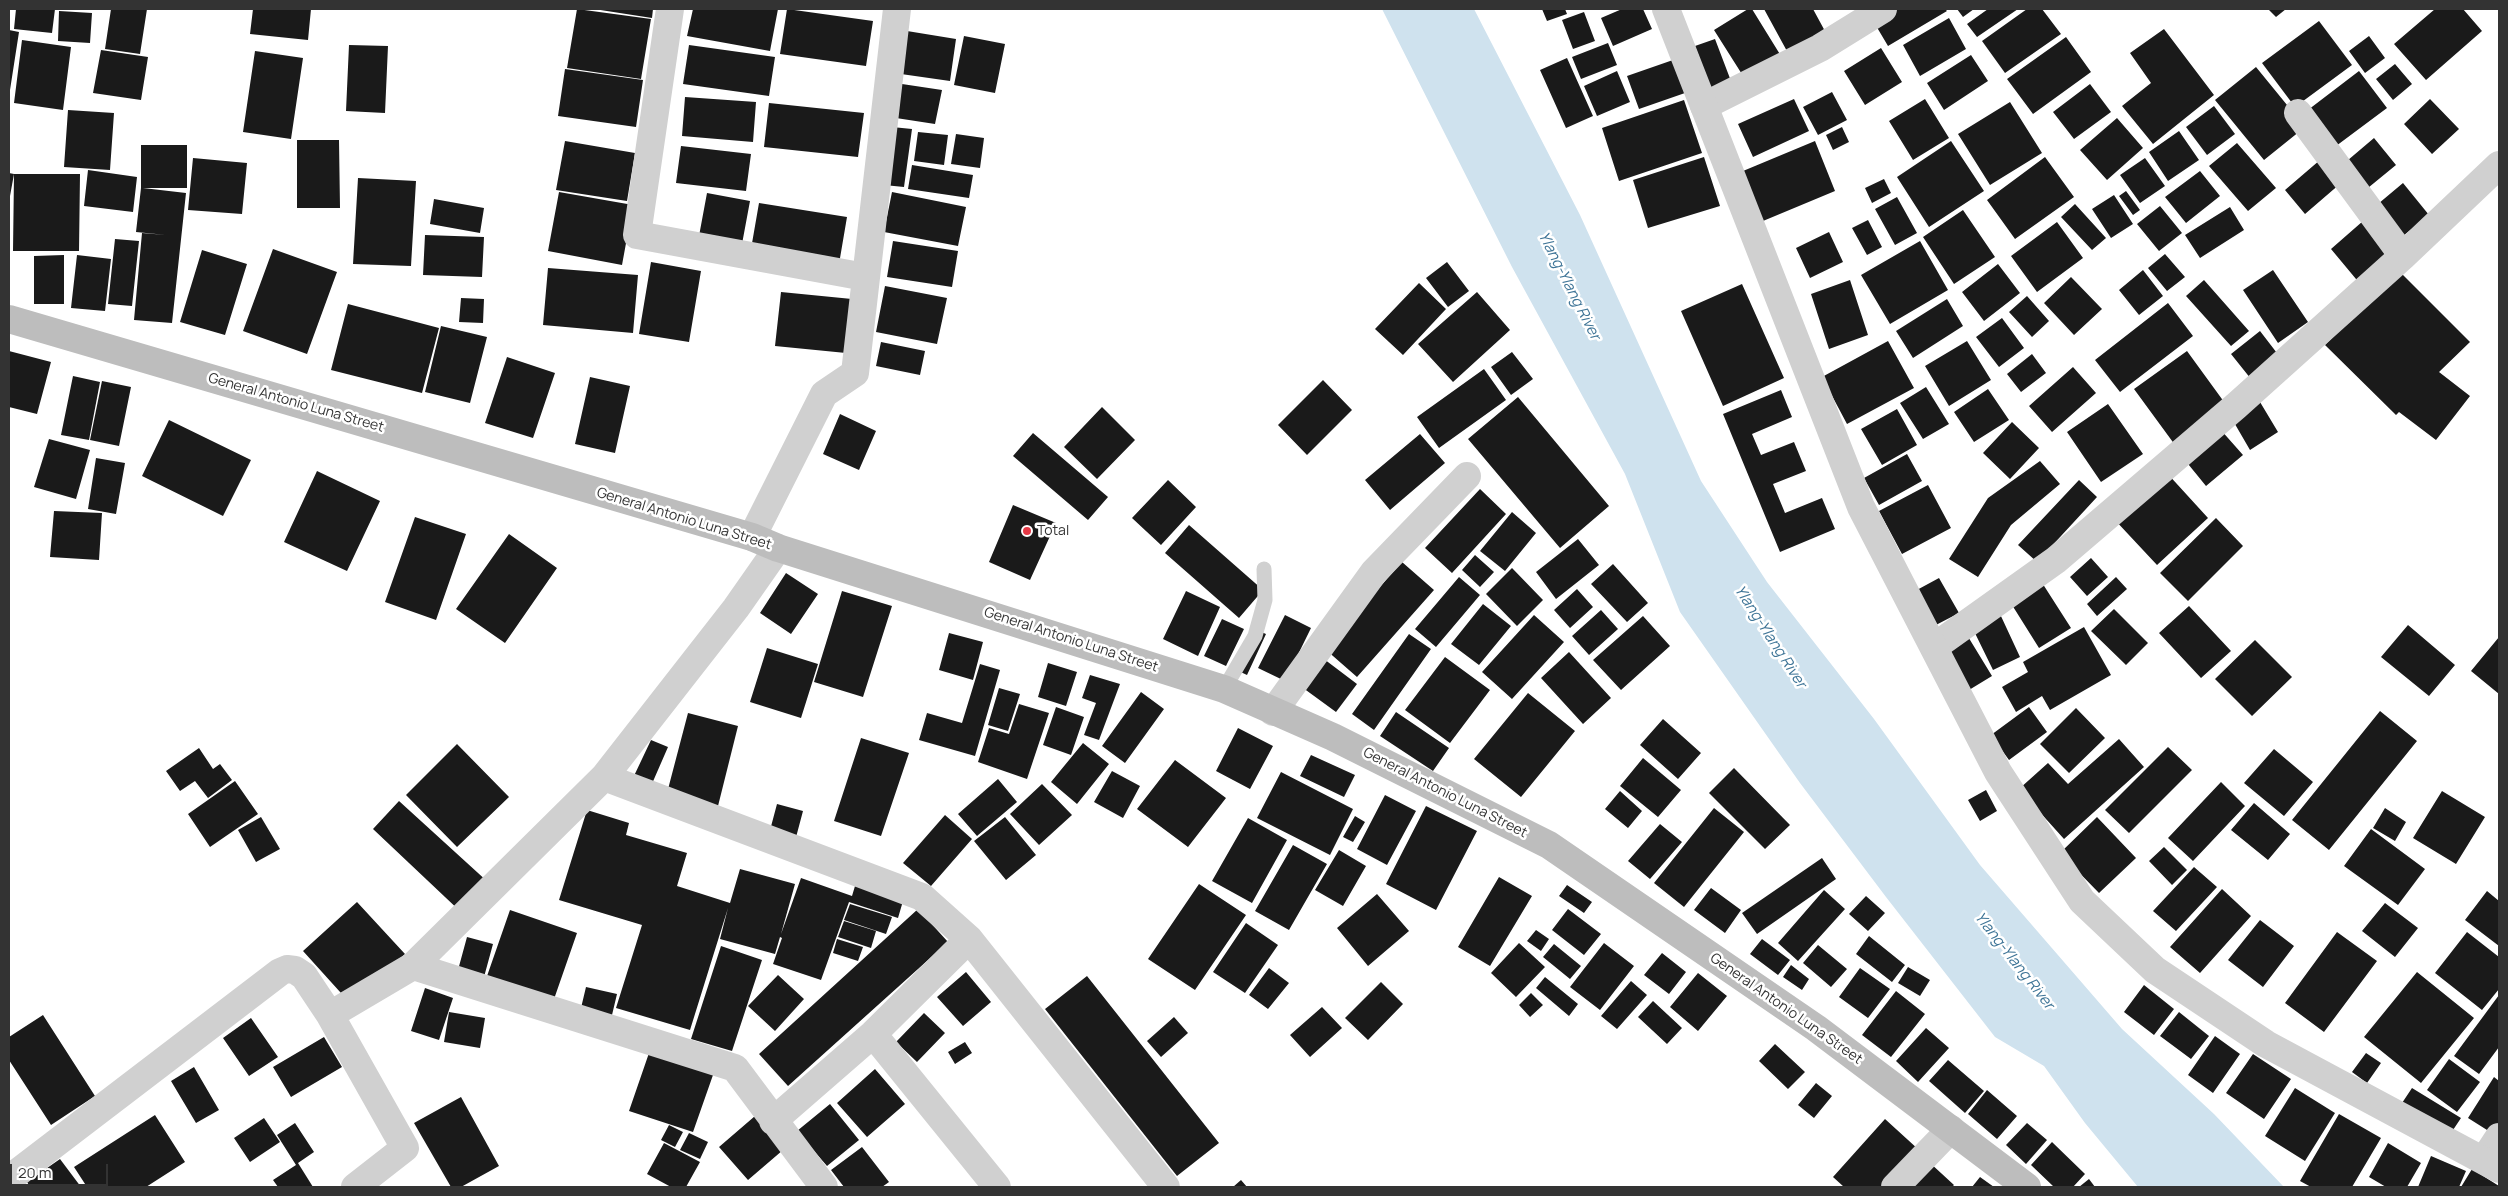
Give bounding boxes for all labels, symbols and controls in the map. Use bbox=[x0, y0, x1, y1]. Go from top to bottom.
water label: Ylang-Ylang River bbox=[1534, 229, 1604, 343]
street label: General Antonio Luna Street bbox=[206, 370, 386, 436]
street label: General Antonio Luna Street bbox=[595, 484, 773, 554]
place label: Total bbox=[1037, 523, 1069, 539]
marker: Total bbox=[1021, 525, 1033, 537]
water label: Ylang-Ylang River bbox=[1730, 582, 1810, 692]
street label: General Antonio Luna Street bbox=[982, 604, 1160, 676]
street label: General Antonio Luna Street bbox=[1360, 744, 1530, 842]
water label: Ylang-Ylang River bbox=[1970, 909, 2058, 1013]
street label: General Antonio Luna Street bbox=[1707, 950, 1865, 1068]
scale bar bbox=[12, 1154, 110, 1186]
text: 20 m bbox=[18, 1162, 51, 1183]

